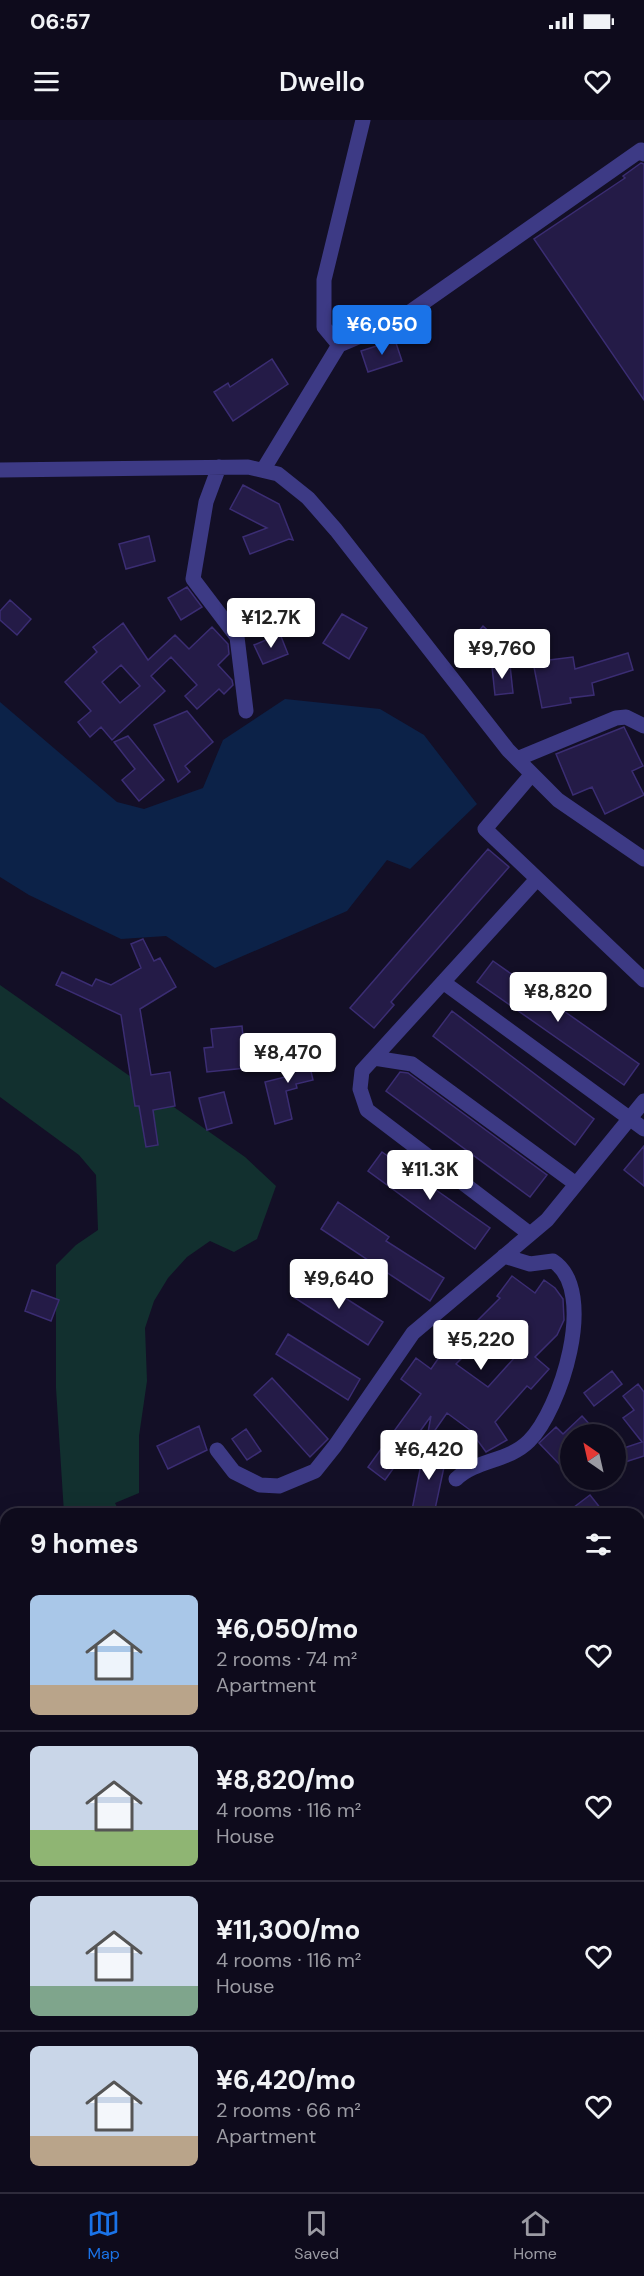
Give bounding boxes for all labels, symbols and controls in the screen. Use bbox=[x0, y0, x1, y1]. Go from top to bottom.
text: 06:57 bbox=[30, 7, 90, 36]
text: Dwello bbox=[279, 64, 365, 99]
icon: menu bbox=[30, 65, 63, 98]
icon: heart bbox=[581, 65, 614, 98]
pin: ¥6,050 bbox=[333, 305, 431, 356]
text: ¥6,050 bbox=[346, 311, 418, 337]
pin: ¥12.7K bbox=[222, 598, 320, 649]
text: ¥12.7K bbox=[241, 604, 301, 630]
pin: ¥9,760 bbox=[453, 629, 551, 680]
text: ¥9,760 bbox=[468, 635, 536, 661]
pin: ¥8,820 bbox=[509, 972, 607, 1023]
text: ¥8,820 bbox=[524, 978, 592, 1004]
pin: ¥8,470 bbox=[239, 1033, 337, 1084]
text: ¥8,470 bbox=[254, 1039, 322, 1065]
pin: ¥11.3K bbox=[381, 1150, 479, 1201]
text: ¥11.3K bbox=[401, 1156, 459, 1182]
pin: ¥9,640 bbox=[290, 1259, 388, 1310]
text: ¥9,640 bbox=[304, 1265, 374, 1291]
pin: ¥5,220 bbox=[432, 1320, 530, 1371]
text: ¥5,220 bbox=[447, 1326, 515, 1352]
north arrow bbox=[560, 1424, 626, 1490]
map controls bbox=[560, 1424, 626, 1490]
pin: ¥6,420 bbox=[380, 1430, 478, 1481]
text: ¥6,420 bbox=[394, 1436, 464, 1462]
text: 9 homes bbox=[30, 1527, 139, 1561]
icon: filters bbox=[582, 1528, 615, 1561]
text: ¥6,050/mo bbox=[216, 1612, 358, 1646]
icon: home bbox=[78, 1619, 150, 1691]
icon: heart bbox=[582, 1639, 615, 1672]
text: 2 rooms · 74 m² bbox=[216, 1646, 357, 1672]
text: Apartment bbox=[216, 1672, 316, 1698]
text: ¥8,820/mo bbox=[216, 1763, 355, 1797]
icon: home bbox=[78, 1770, 150, 1842]
icon: heart bbox=[582, 1790, 615, 1823]
text: 4 rooms · 116 m² bbox=[216, 1797, 361, 1823]
text: House bbox=[216, 1823, 274, 1849]
text: ¥11,300/mo bbox=[216, 1913, 360, 1947]
icon: home bbox=[78, 1920, 150, 1992]
icon: heart bbox=[582, 1940, 615, 1973]
text: 4 rooms · 116 m² bbox=[216, 1947, 361, 1973]
text: House bbox=[216, 1973, 274, 1999]
text: ¥6,420/mo bbox=[216, 2063, 356, 2097]
icon: home bbox=[78, 2070, 150, 2142]
icon: heart bbox=[582, 2090, 615, 2123]
text: 2 rooms · 66 m² bbox=[216, 2097, 361, 2123]
text: Apartment bbox=[216, 2123, 316, 2149]
tab: Map bbox=[87, 2207, 120, 2264]
tab: Saved bbox=[294, 2207, 339, 2264]
tab: Home bbox=[513, 2207, 557, 2264]

